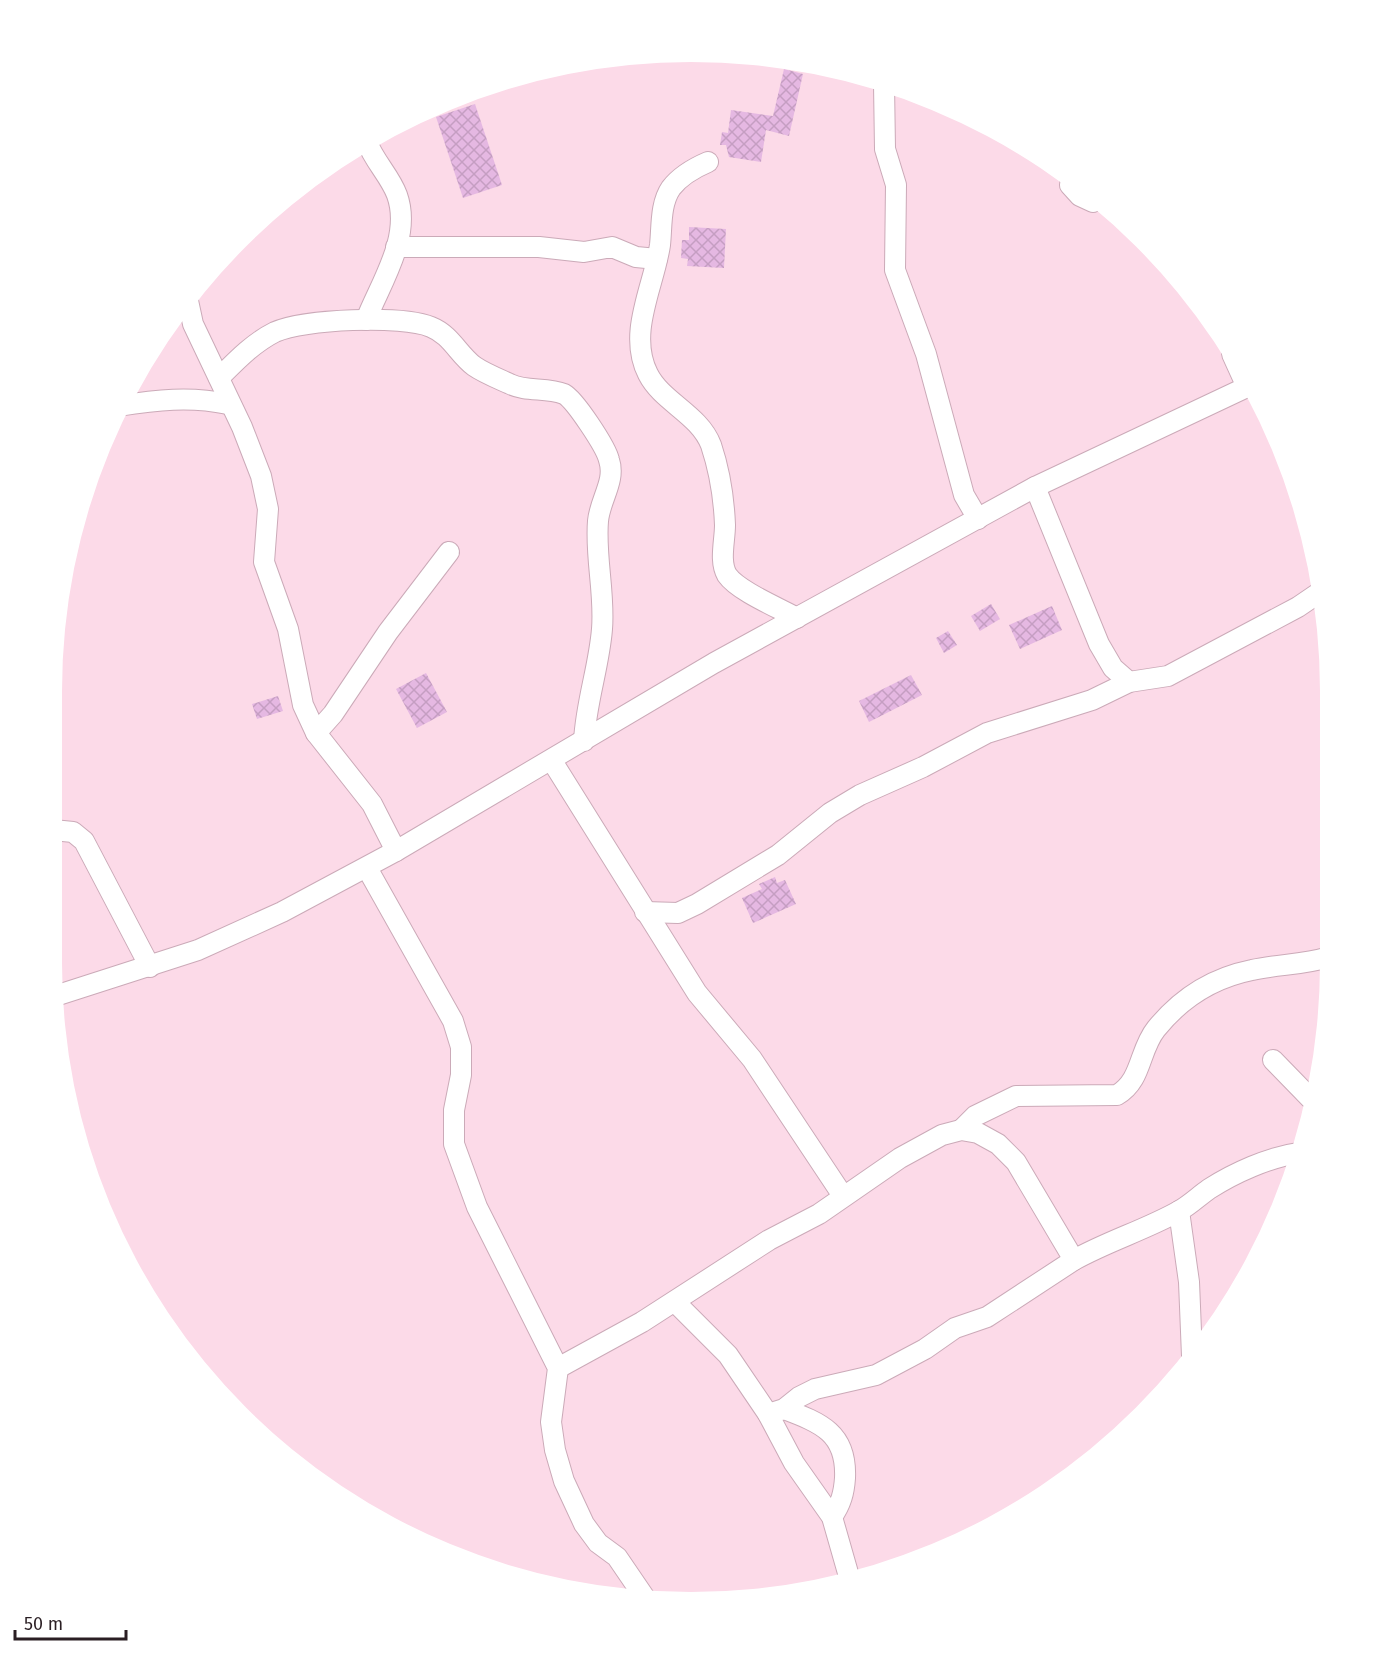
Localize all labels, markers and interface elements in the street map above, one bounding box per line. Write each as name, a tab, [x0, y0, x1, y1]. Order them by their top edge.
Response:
scale bar	[15, 1603, 126, 1641]
text: 50 m	[24, 1613, 63, 1635]

